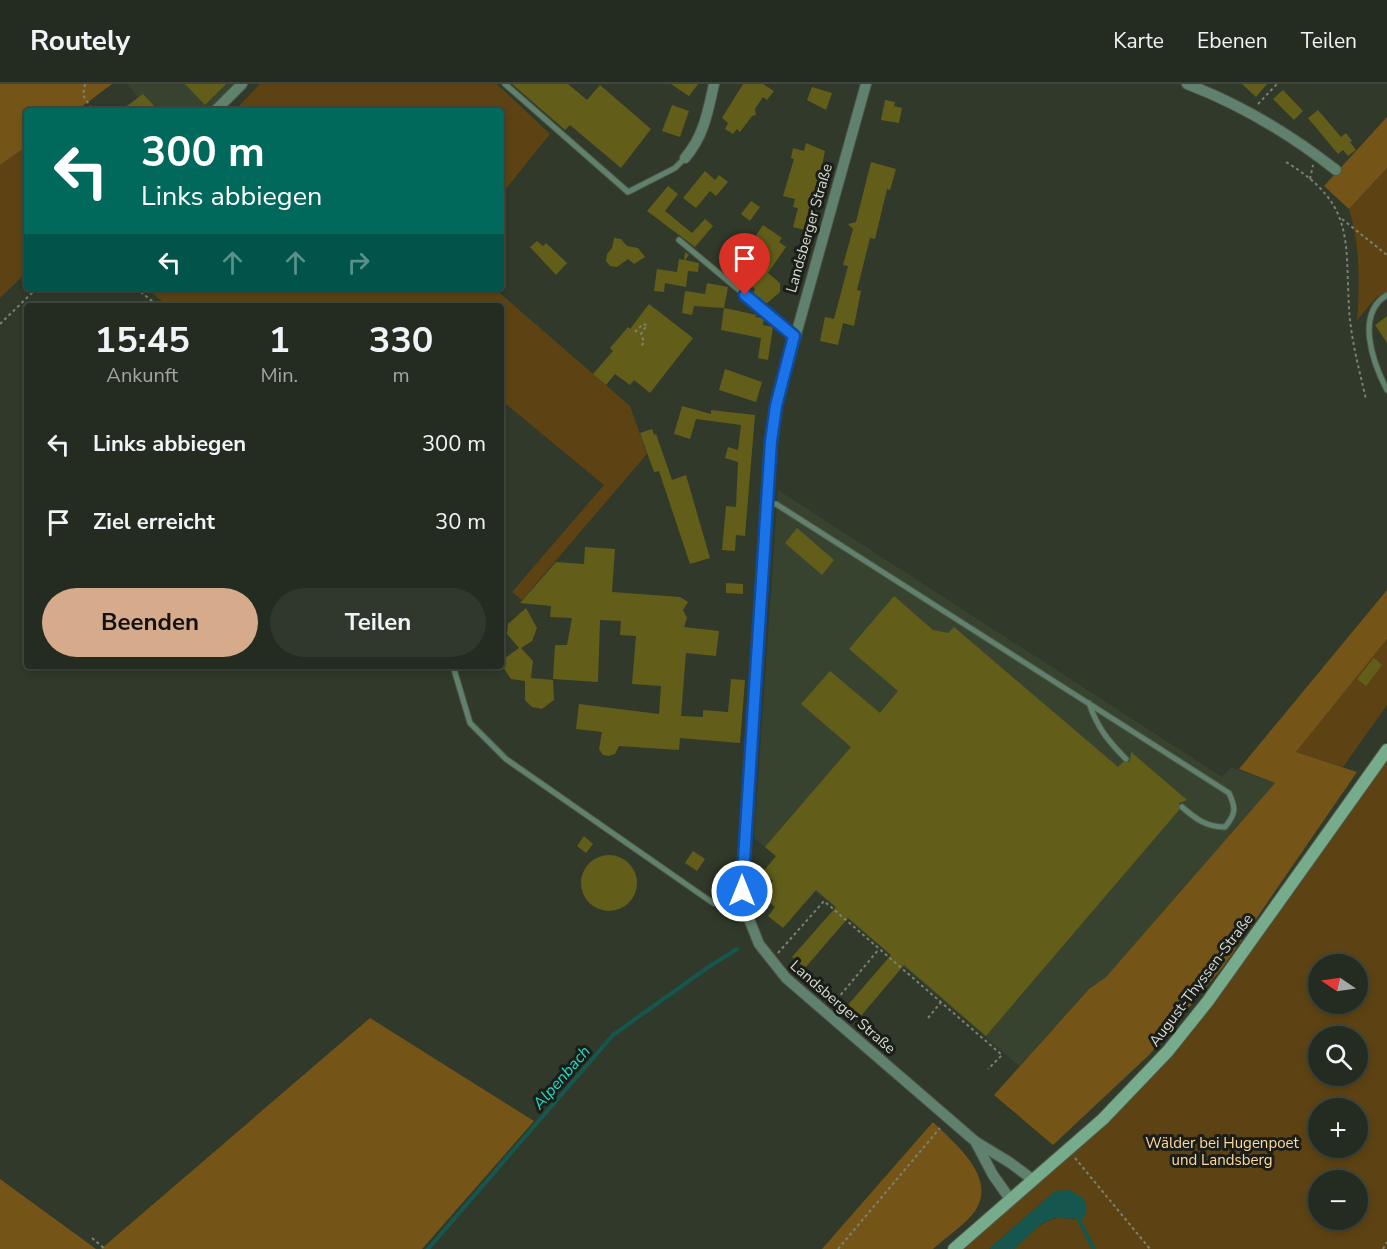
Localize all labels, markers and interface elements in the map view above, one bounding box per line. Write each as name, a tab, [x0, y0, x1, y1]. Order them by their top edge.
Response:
text: Routely	[30, 22, 130, 60]
text: Karte	[1113, 27, 1164, 55]
text: Ebenen	[1197, 27, 1268, 55]
text: Teilen	[1301, 27, 1357, 55]
text: 300 m	[141, 124, 265, 181]
icon: left	[42, 132, 120, 210]
street label: Landsberger Straße	[781, 161, 837, 295]
text: Links abbiegen	[141, 178, 322, 215]
pin	[719, 233, 770, 295]
icon: arrive	[728, 242, 761, 275]
icon: left	[153, 246, 186, 279]
icon: ahead	[216, 246, 249, 279]
icon: ahead	[279, 246, 312, 279]
icon: right	[342, 246, 375, 279]
text: 15:45	[95, 316, 190, 365]
text: 1	[268, 316, 290, 365]
text: 330	[369, 316, 433, 365]
text: Ankunft	[106, 362, 178, 389]
text: Min.	[260, 362, 298, 389]
text: m	[392, 362, 410, 389]
icon: left	[42, 428, 75, 461]
text: Links abbiegen	[93, 429, 246, 459]
text: 300 m	[422, 429, 486, 459]
icon: arrive	[42, 506, 75, 539]
text: Ziel erreicht	[93, 507, 215, 537]
text: 30 m	[435, 507, 486, 537]
button: Beenden	[42, 588, 258, 657]
button: Teilen	[270, 588, 486, 657]
position arrow	[710, 859, 774, 923]
street label: August-Thyssen-Straße	[1144, 910, 1258, 1050]
north arrow	[1308, 954, 1368, 1014]
map controls	[1308, 954, 1368, 1230]
street label: Landsberger Straße	[786, 956, 900, 1058]
button: search	[1308, 1026, 1368, 1086]
water label: Alpenbach	[527, 1041, 596, 1115]
button: +	[1308, 1098, 1368, 1158]
park label: Wälder bei Hugenpoet und Landsberg	[1145, 1133, 1299, 1170]
button: −	[1308, 1170, 1368, 1230]

